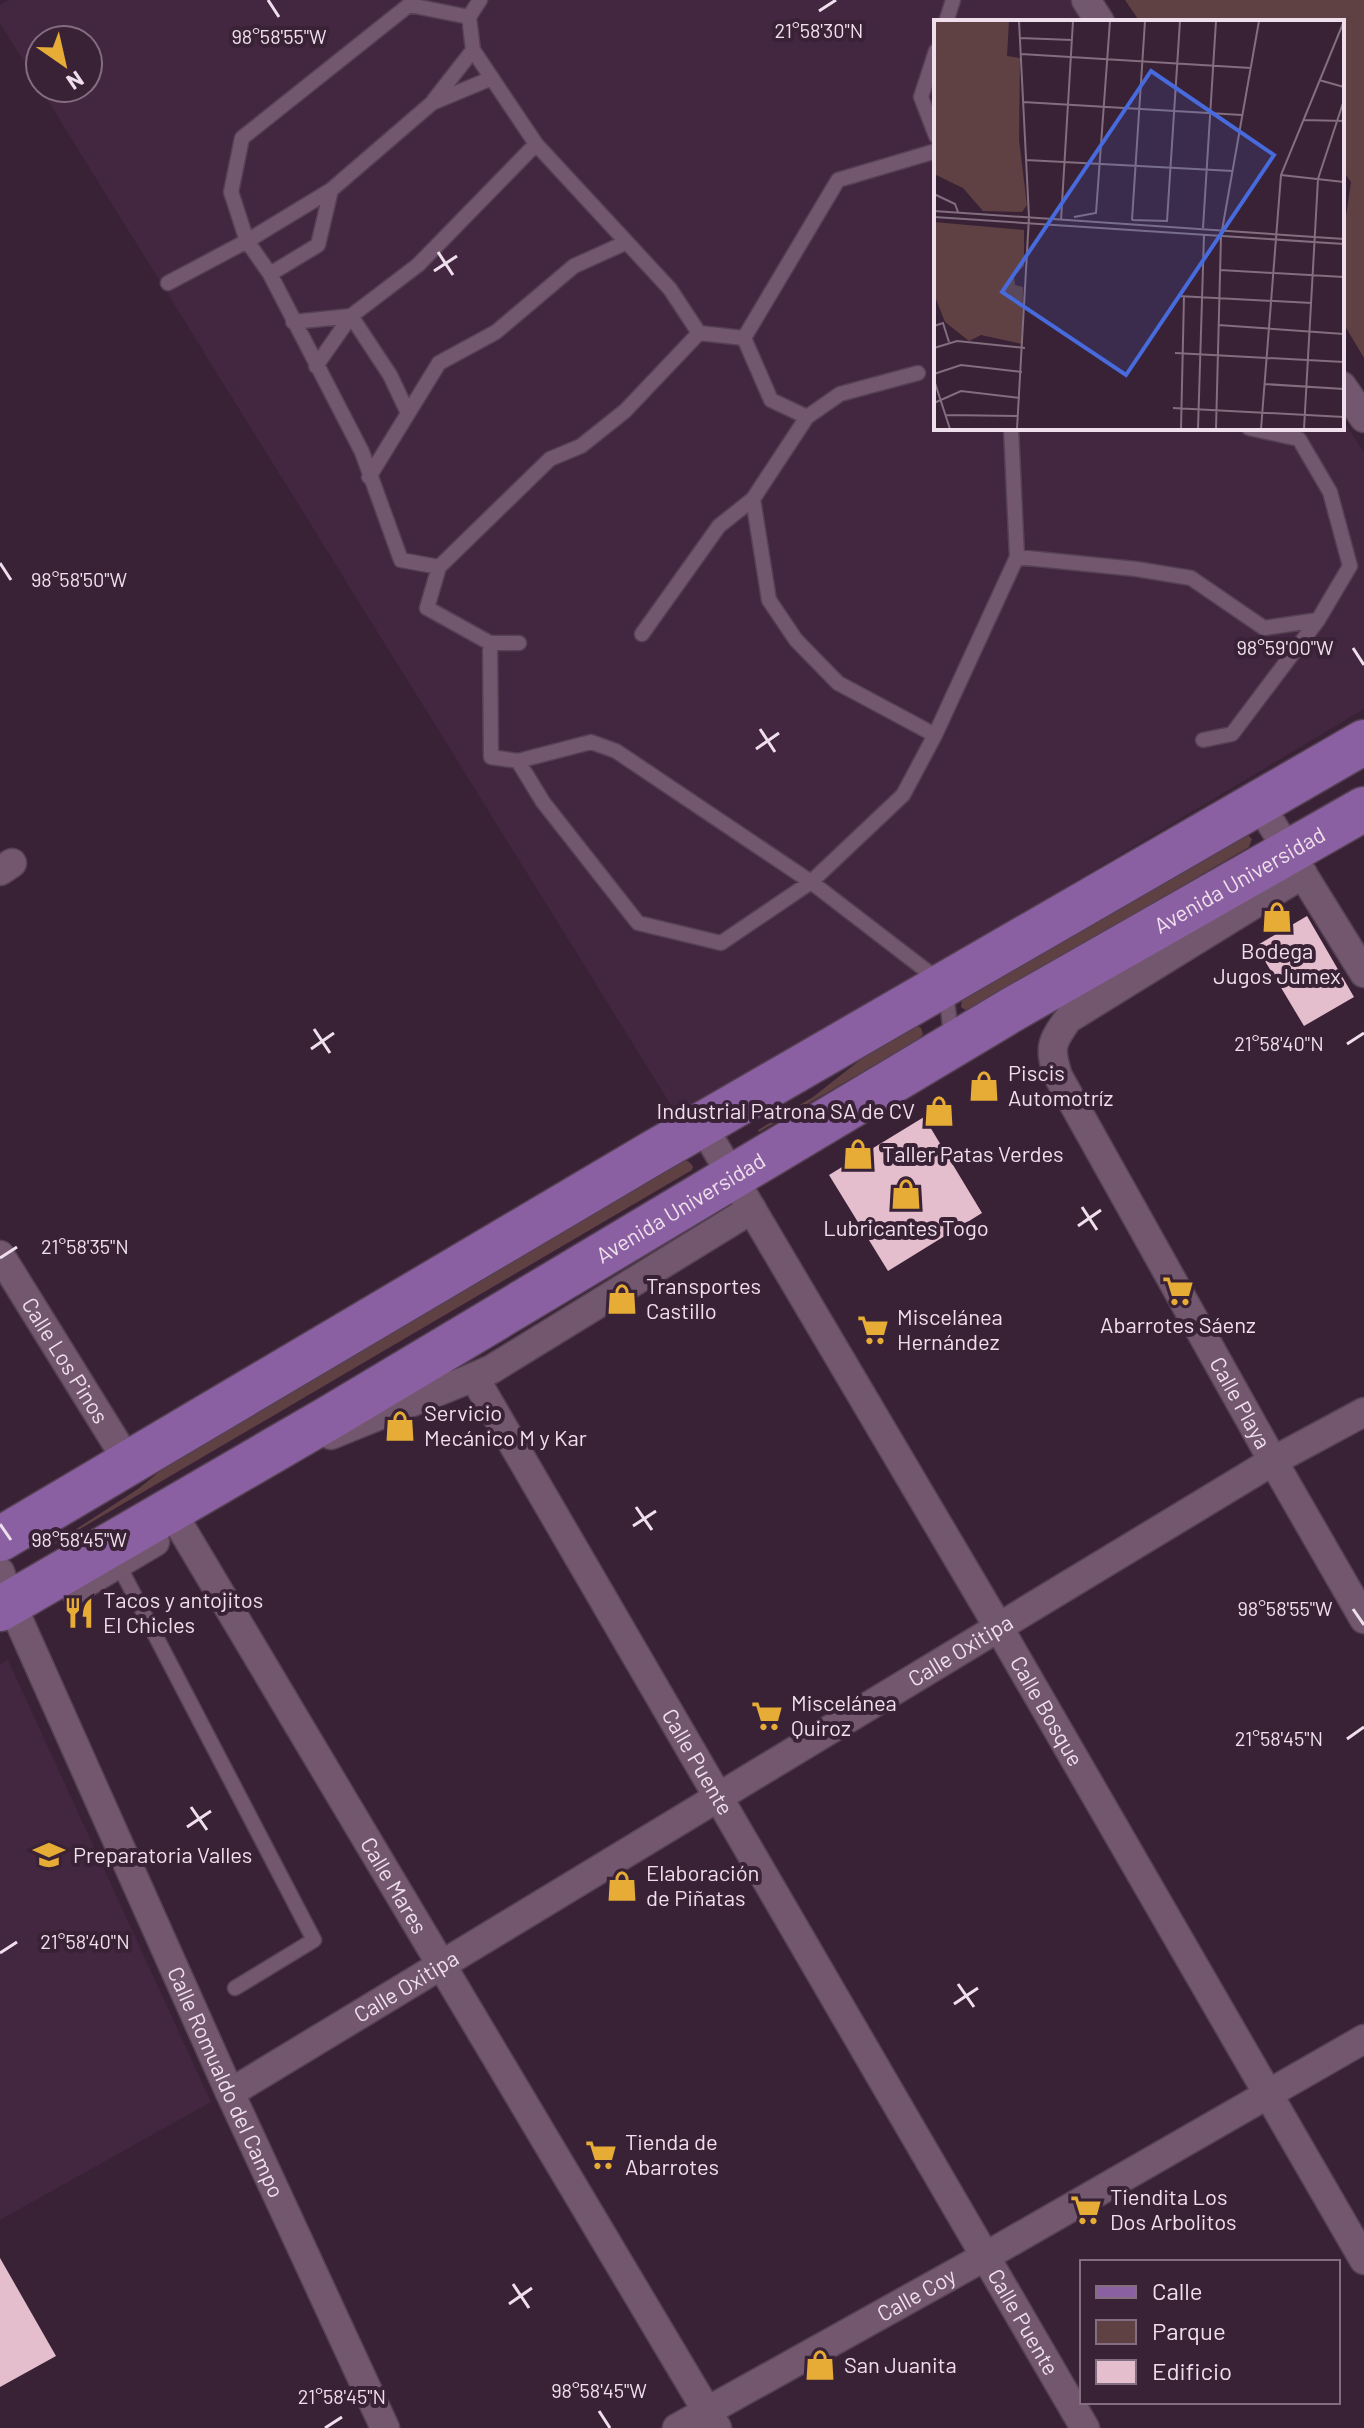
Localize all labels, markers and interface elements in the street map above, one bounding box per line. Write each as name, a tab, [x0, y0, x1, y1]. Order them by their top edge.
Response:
text: 21°58'30"N	[775, 18, 863, 42]
inset map	[934, 20, 1344, 430]
north arrow	[24, 24, 104, 104]
text: 98°58'55"W	[231, 24, 327, 48]
text: N	[62, 67, 89, 96]
text: 98°58'50"W	[31, 567, 128, 591]
text: 98°59'00"W	[1236, 635, 1334, 659]
street label: Avenida Universidad	[1149, 820, 1329, 938]
shop icon: Bodega Jugos Jumex	[1260, 900, 1294, 934]
place label: Bodega Jugos Jumex	[1213, 937, 1341, 988]
text: 21°58'40"N	[1234, 1031, 1324, 1055]
place label: Piscis Automotríz	[1008, 1059, 1113, 1110]
shop icon: Piscis Automotríz	[967, 1069, 1001, 1103]
shop icon: Industrial Patrona SA de CV	[922, 1094, 956, 1128]
place label: Industrial Patrona SA de CV	[656, 1097, 915, 1123]
shop icon: Taller Patas Verdes	[841, 1137, 875, 1171]
place label: Taller Patas Verdes	[882, 1140, 1064, 1166]
street label: Avenida Universidad	[591, 1146, 769, 1268]
shop icon: Lubricantes Togo	[889, 1177, 923, 1211]
place label: Lubricantes Togo	[823, 1214, 989, 1240]
text: 21°58'35"N	[41, 1234, 129, 1258]
place label: Transportes Castillo	[646, 1272, 761, 1323]
supermarket icon: Abarrotes Sáenz	[1161, 1274, 1195, 1308]
shop icon: Transportes Castillo	[605, 1282, 639, 1316]
street label: Calle Los Pinos	[17, 1292, 115, 1428]
place label: Miscelánea Hernández	[897, 1303, 1003, 1354]
place label: Abarrotes Sáenz	[1100, 1311, 1256, 1337]
supermarket icon: Miscelánea Hernández	[856, 1313, 890, 1347]
street label: Calle Playa	[1205, 1352, 1277, 1453]
place label: Servicio Mecánico M y Kar	[424, 1399, 587, 1450]
shop icon: Servicio Mecánico M y Kar	[383, 1409, 417, 1443]
text: 98°58'45"W	[31, 1527, 127, 1551]
place label: Tacos y antojitos El Chicles	[103, 1586, 263, 1637]
restaurant icon: Tacos y antojitos El Chicles	[62, 1596, 96, 1630]
text: 98°58'55"W	[1237, 1596, 1333, 1620]
street label: Calle Oxitipa	[903, 1608, 1017, 1691]
street label: Calle Bosque	[1006, 1651, 1090, 1770]
place label: Miscelánea Quiroz	[791, 1689, 897, 1740]
supermarket icon: Miscelánea Quiroz	[750, 1699, 784, 1733]
street label: Calle Puente	[657, 1703, 740, 1819]
text: 21°58'45"N	[1235, 1726, 1323, 1750]
street label: Calle Mares	[356, 1832, 434, 1938]
school or university icon: Preparatoria Valles	[32, 1838, 66, 1872]
place label: Preparatoria Valles	[73, 1841, 252, 1867]
place label: Elaboración de Piñatas	[646, 1859, 759, 1910]
shop icon: Elaboración de Piñatas	[605, 1869, 639, 1903]
text: 21°58'40"N	[40, 1929, 130, 1953]
street label: Calle Oxitipa	[349, 1944, 463, 2027]
street label: Calle Romualdo del Campo	[163, 1962, 290, 2201]
place label: Tienda de Abarrotes	[625, 2128, 719, 2179]
supermarket icon: Tienda de Abarrotes	[584, 2138, 618, 2172]
place label: Tiendita Los Dos Arbolitos	[1110, 2183, 1237, 2234]
supermarket icon: Tiendita Los Dos Arbolitos	[1069, 2193, 1103, 2227]
legend	[1080, 2260, 1340, 2404]
street label: Calle Coy	[872, 2262, 960, 2326]
street label: Calle Puente	[983, 2264, 1065, 2379]
text: Calle	[1152, 2276, 1203, 2305]
text: Parque	[1152, 2316, 1226, 2345]
shop icon: San Juanita	[803, 2348, 837, 2382]
place label: San Juanita	[844, 2351, 957, 2377]
text: Edificio	[1152, 2356, 1232, 2385]
text: 98°58'45"W	[551, 2378, 647, 2402]
text: 21°58'45"N	[298, 2384, 386, 2408]

